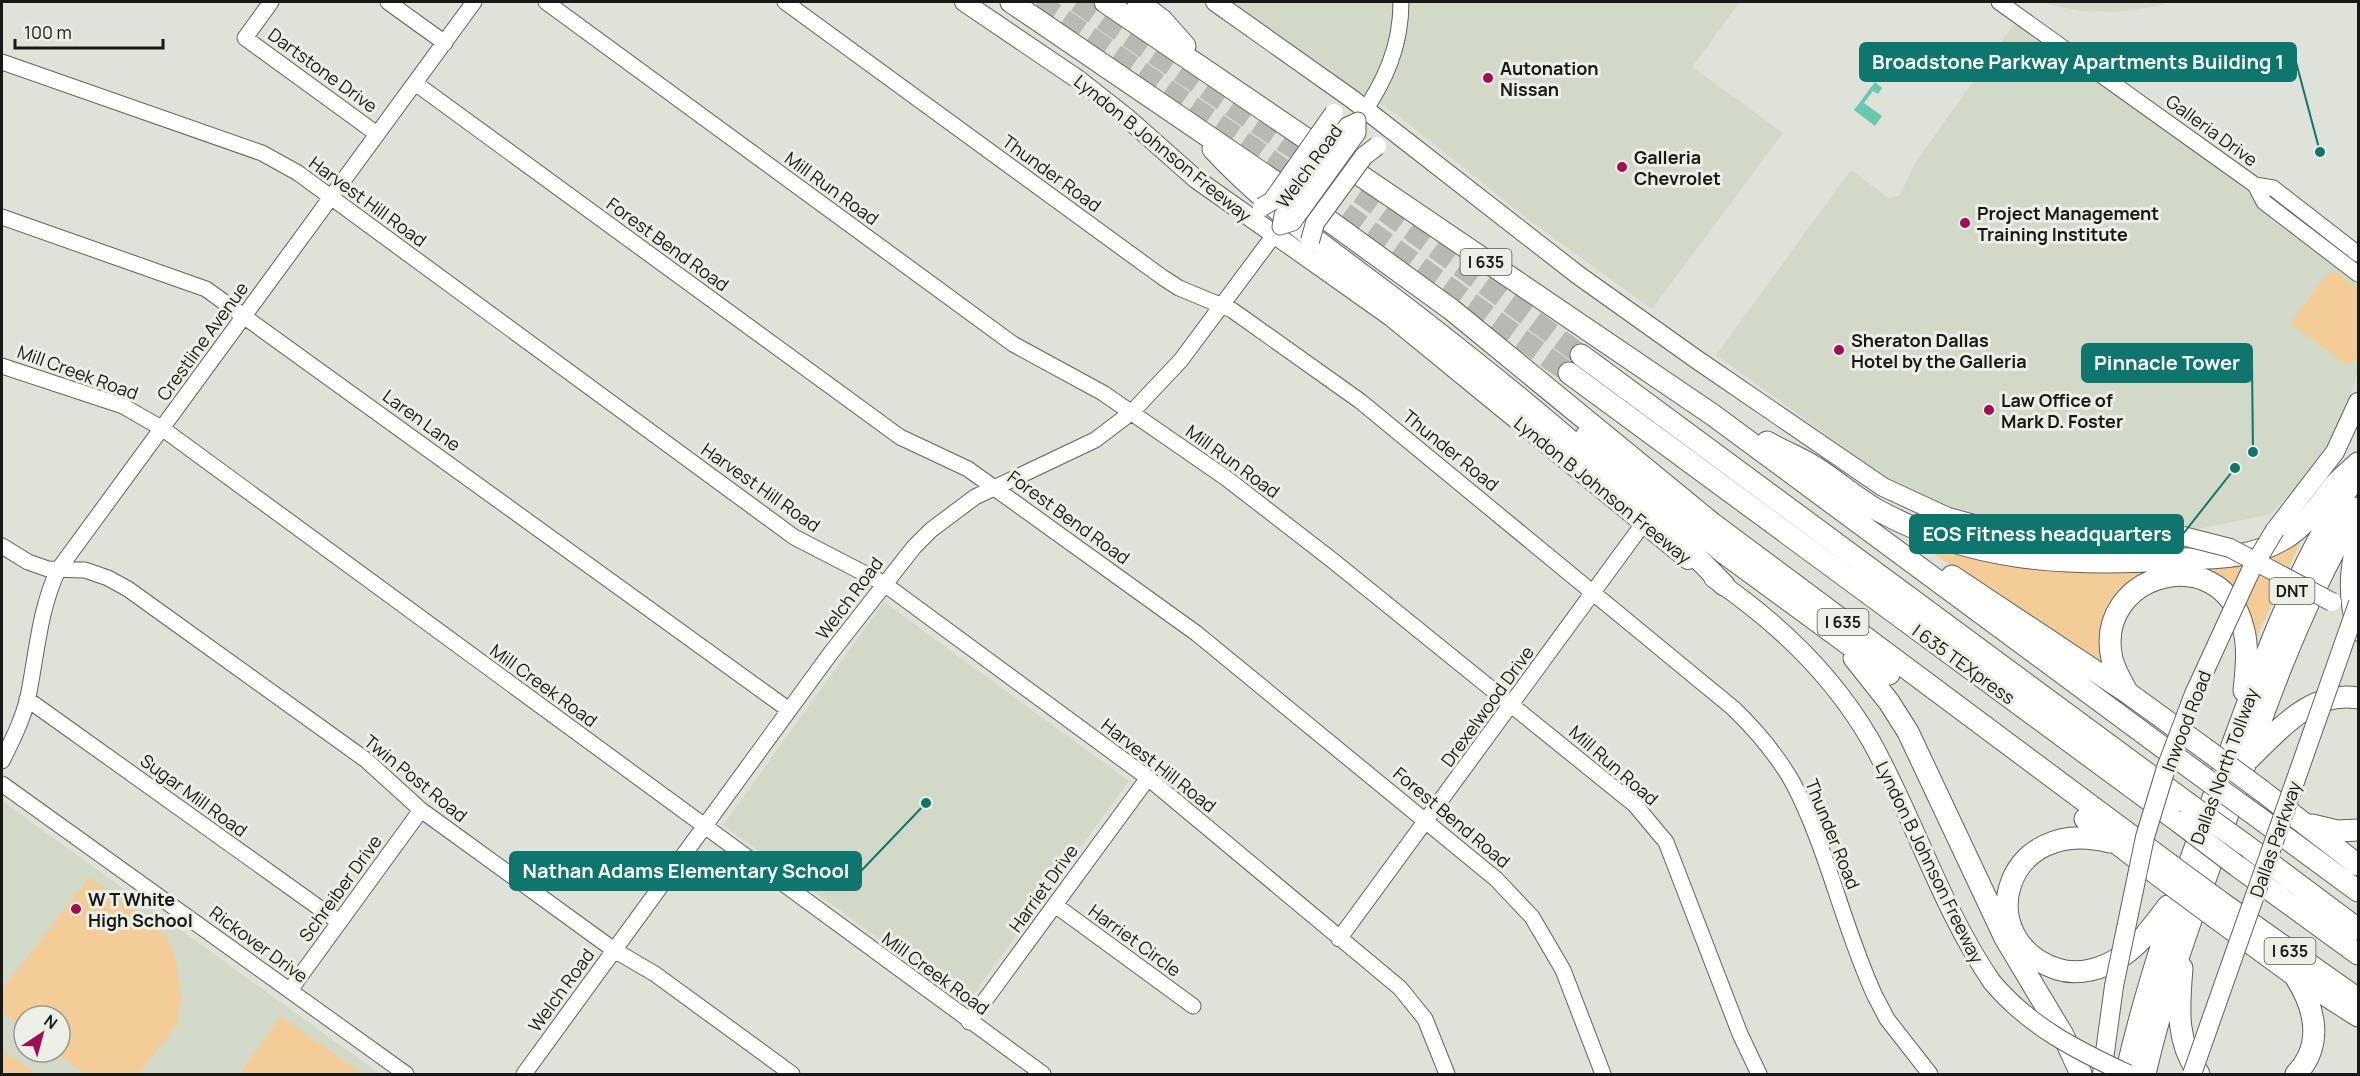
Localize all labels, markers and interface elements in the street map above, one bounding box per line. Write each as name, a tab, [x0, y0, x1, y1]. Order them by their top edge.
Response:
scale bar	[15, 12, 164, 50]
text: 100 m	[24, 20, 72, 44]
street label: Dartstone Drive	[264, 22, 382, 118]
callout: Broadstone Parkway Apartments Building 1	[1860, 43, 2296, 81]
text: Broadstone Parkway Apartments Building 1	[1872, 48, 2284, 75]
place label: Autonation Nissan	[1500, 56, 1599, 101]
street label: Lyndon B Johnson Freeway	[1069, 69, 1257, 227]
marker: Autonation Nissan	[1481, 71, 1495, 85]
street label: Galleria Drive	[2161, 89, 2263, 171]
street label: Welch Road	[1271, 120, 1347, 212]
street label: Thunder Road	[998, 129, 1106, 217]
place label: Galleria Chevrolet	[1634, 145, 1721, 190]
street label: Mill Run Road	[780, 146, 884, 230]
street label: Harvest Hill Road	[304, 150, 432, 252]
marker: Galleria Chevrolet	[1615, 160, 1629, 174]
street label: Forest Bend Road	[602, 192, 734, 296]
place label: Project Management Training Institute	[1977, 201, 2159, 246]
marker: Project Management Training Institute	[1958, 216, 1972, 230]
road number: I 635	[1460, 249, 1512, 275]
street label: Crestline Avenue	[151, 277, 253, 405]
place label: Sheraton Dallas Hotel by the Galleria	[1851, 328, 2027, 373]
street label: Mill Creek Road	[14, 339, 142, 405]
marker: Sheraton Dallas Hotel by the Galleria	[1832, 343, 1846, 357]
callout: Pinnacle Tower	[2082, 344, 2252, 382]
text: Pinnacle Tower	[2094, 349, 2240, 376]
street label: Laren Lane	[378, 384, 466, 456]
place label: Law Office of Mark D. Foster	[2001, 388, 2123, 433]
marker: Law Office of Mark D. Foster	[1982, 403, 1996, 417]
street label: Thunder Road	[1398, 404, 1504, 496]
street label: Lyndon B Johnson Freeway	[1509, 411, 1697, 569]
street label: Mill Run Road	[1181, 419, 1285, 503]
street label: Harvest Hill Road	[697, 437, 825, 537]
street label: Forest Bend Road	[1003, 465, 1135, 569]
callout: EOS Fitness headquarters	[1910, 515, 2183, 553]
text: EOS Fitness headquarters	[1922, 520, 2172, 547]
street label: Welch Road	[810, 552, 888, 644]
road number: DNT	[2270, 578, 2314, 604]
road number: I 635	[1818, 609, 1868, 635]
street label: I 635 TEXpress	[1908, 619, 2020, 709]
street label: Mill Creek Road	[486, 638, 602, 732]
street label: Drexelwood Drive	[1435, 641, 1539, 771]
street label: Inwood Road	[2156, 667, 2216, 775]
street label: Dallas North Tollway	[2184, 684, 2264, 848]
street label: Harvest Hill Road	[1097, 713, 1221, 817]
street label: Mill Run Road	[1564, 720, 1664, 810]
street label: Twin Post Road	[359, 729, 473, 827]
street label: Sugar Mill Road	[136, 748, 252, 842]
street label: Lyndon B Johnson Freeway	[1871, 757, 1990, 967]
street label: Forest Bend Road	[1389, 761, 1515, 873]
street label: Thunder Road	[1800, 775, 1866, 893]
street label: Dallas Parkway	[2244, 777, 2306, 900]
street label: Schreiber Drive	[293, 830, 387, 946]
street label: Harriet Drive	[1003, 839, 1083, 937]
callout: Nathan Adams Elementary School	[510, 852, 861, 890]
text: Nathan Adams Elementary School	[523, 857, 849, 884]
place label: W T White High School	[88, 887, 193, 932]
street label: Harriet Circle	[1084, 898, 1186, 982]
street label: Rickover Drive	[205, 900, 313, 988]
marker: W T White High School	[69, 902, 83, 916]
street label: Mill Creek Road	[878, 926, 994, 1020]
road number: I 635	[2264, 938, 2316, 964]
street label: Welch Road	[523, 944, 599, 1036]
north arrow	[12, 1004, 72, 1064]
text: N	[40, 1010, 62, 1034]

